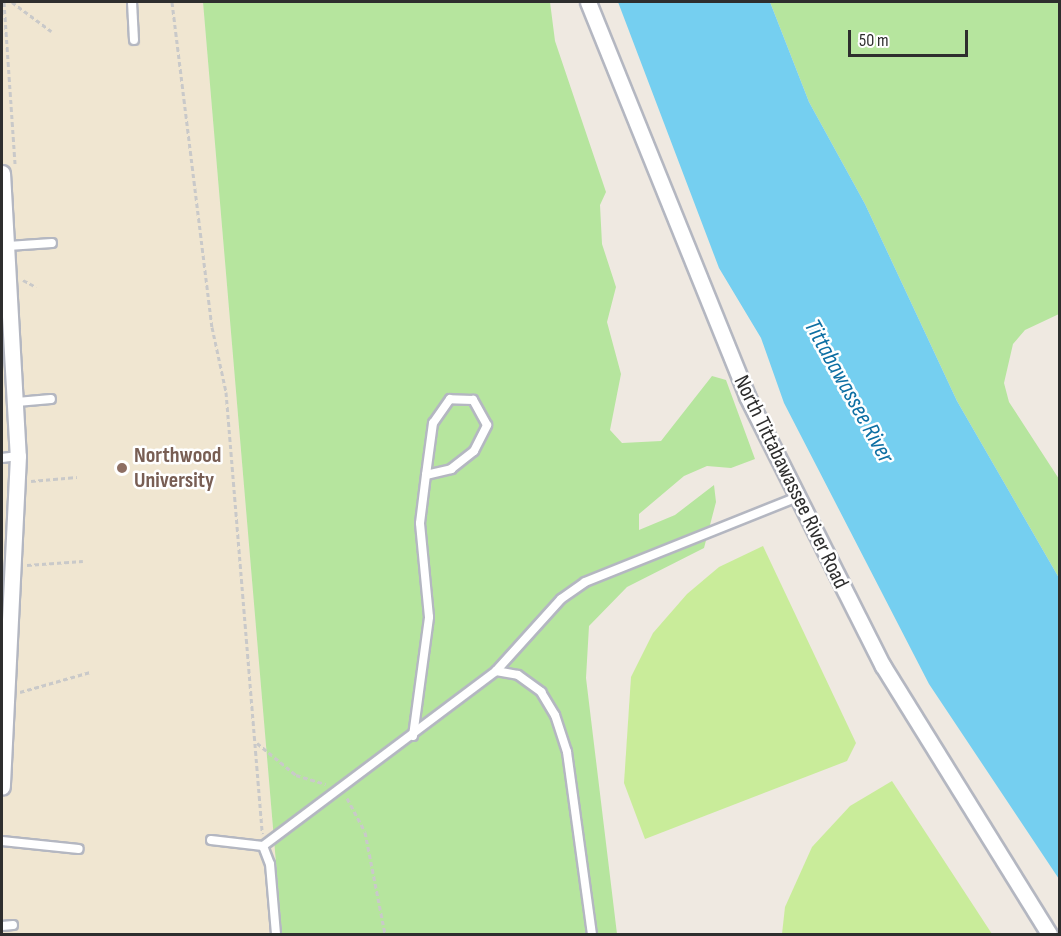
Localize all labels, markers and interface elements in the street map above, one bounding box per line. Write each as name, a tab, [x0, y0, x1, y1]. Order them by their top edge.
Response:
scale bar	[851, 18, 971, 56]
text: 50 m	[859, 30, 889, 51]
water label: Tittabawassee River	[798, 314, 900, 468]
street label: North Tittabawassee River Road	[728, 371, 854, 593]
place label: Northwood University	[134, 442, 221, 494]
marker: Northwood University	[115, 461, 129, 475]

